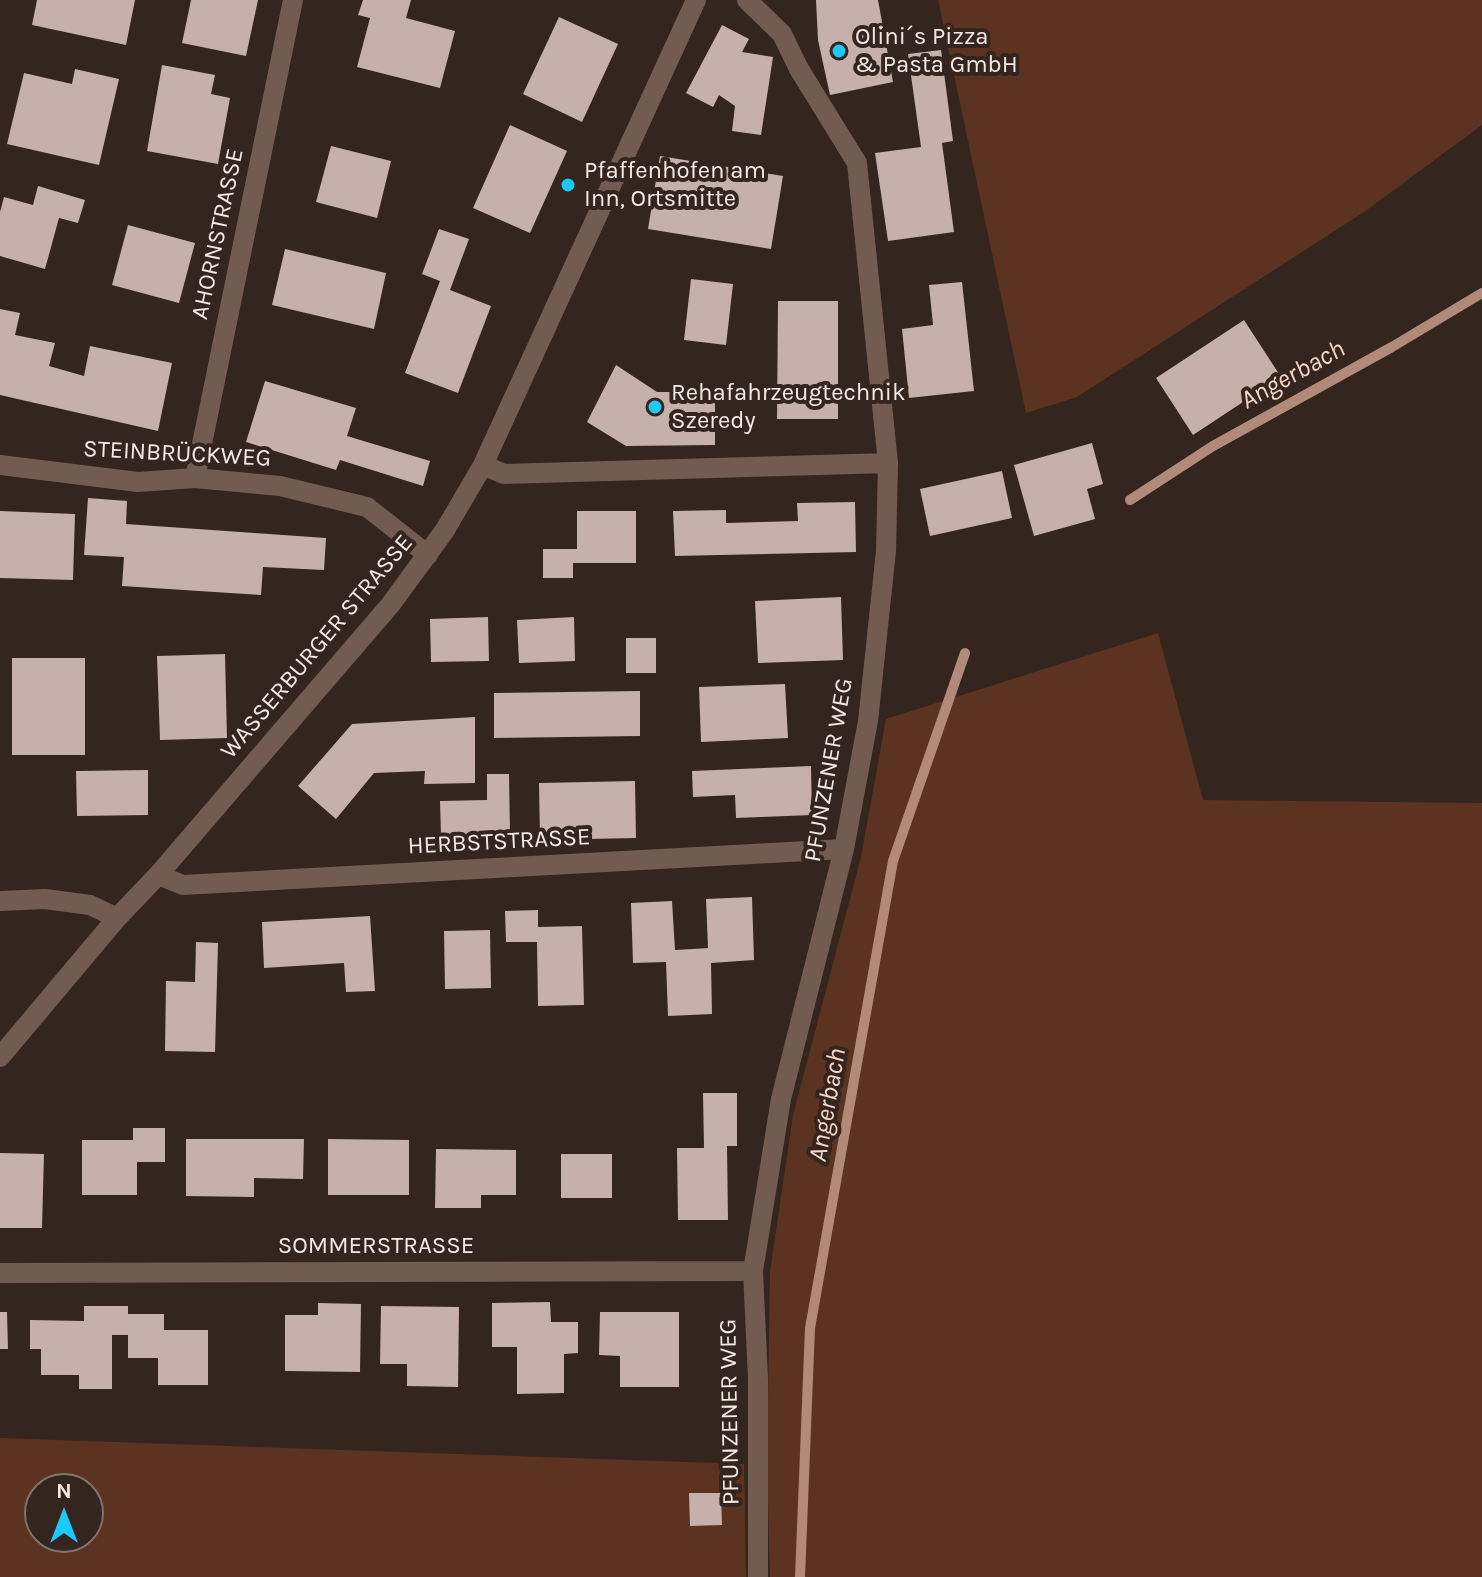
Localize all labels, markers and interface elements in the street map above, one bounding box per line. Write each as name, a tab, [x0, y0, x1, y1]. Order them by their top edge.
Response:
place label: Olini´s Pizza & Pasta GmbH	[855, 23, 1018, 79]
marker: Olini´s Pizza & Pasta GmbH	[830, 42, 848, 60]
street label: AHORNSTRASSE	[186, 146, 250, 322]
place label: Pfaffenhofen am Inn, Ortsmitte	[584, 157, 766, 213]
marker: Pfaffenhofen am Inn, Ortsmitte	[559, 176, 577, 194]
water label: Angerbach	[1235, 334, 1351, 416]
place label: Rehafahrzeugtechnik Szeredy	[671, 379, 905, 435]
marker: Rehafahrzeugtechnik Szeredy	[646, 398, 664, 416]
street label: STEINBRÜCKWEG	[82, 435, 272, 473]
street label: WASSERBURGER STRASSE	[215, 529, 419, 765]
street label: PFUNZENER WEG	[799, 676, 859, 864]
street label: HERBSTSTRASSE	[407, 823, 591, 861]
water label: Angerbach	[803, 1046, 853, 1164]
street label: SOMMERSTRASSE	[278, 1232, 474, 1260]
street label: PFUNZENER WEG	[714, 1319, 746, 1505]
north arrow	[24, 1473, 104, 1553]
text: N	[56, 1478, 72, 1504]

